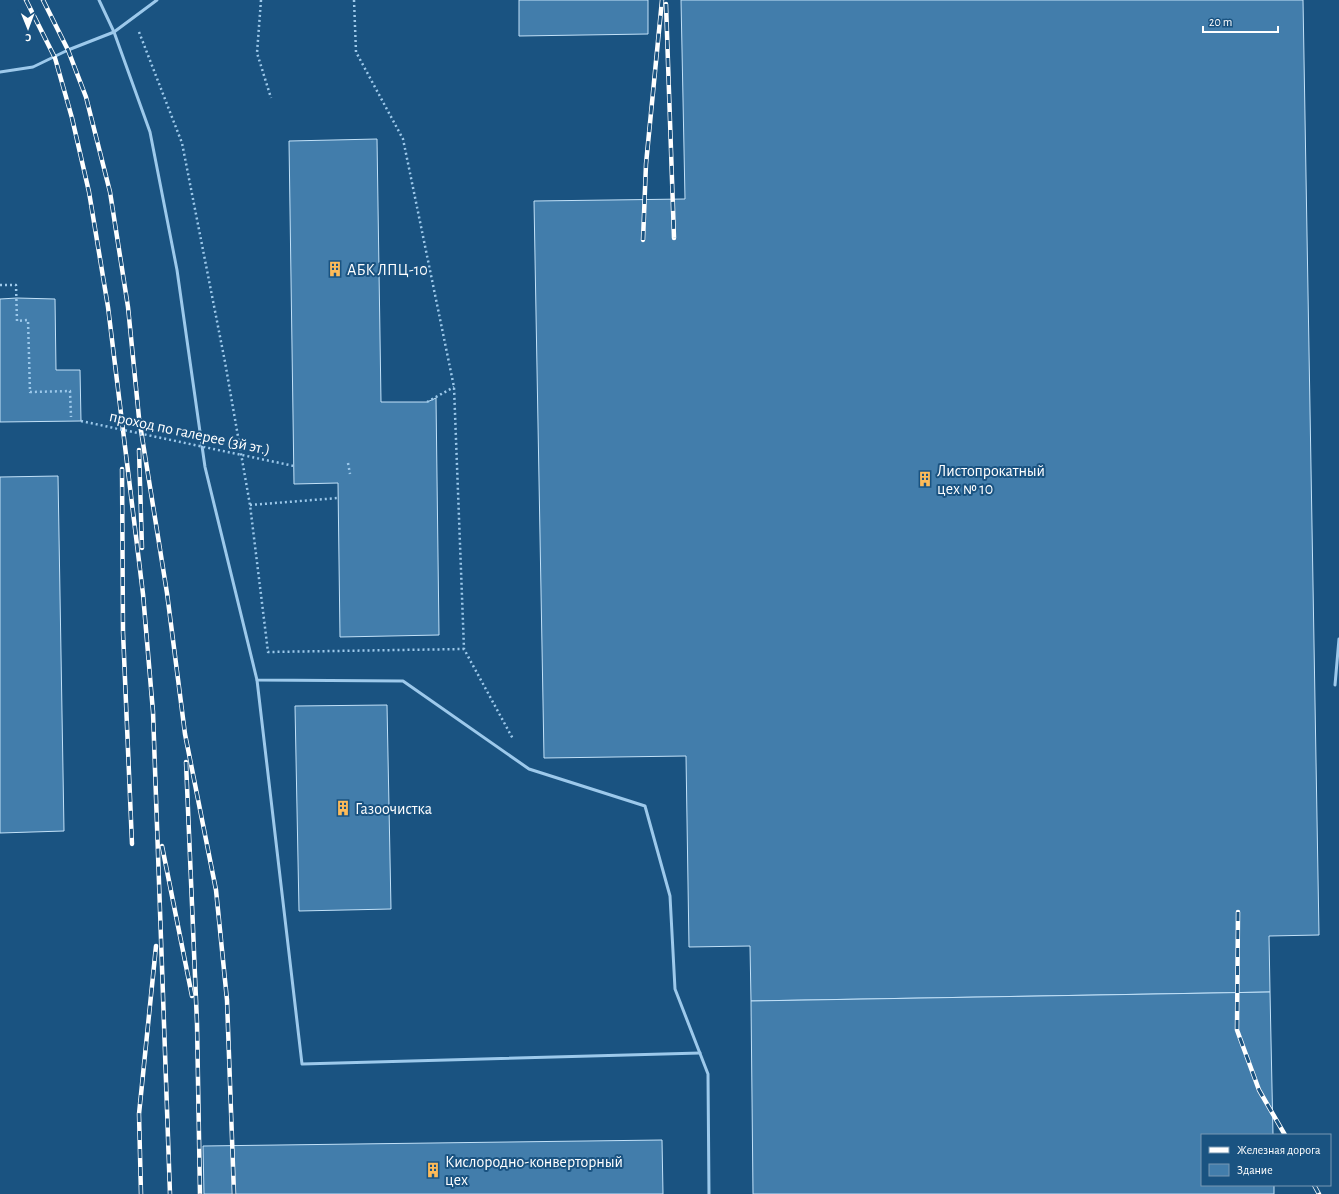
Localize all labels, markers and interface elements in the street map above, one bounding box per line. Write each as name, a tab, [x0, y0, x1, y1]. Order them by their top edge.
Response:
north arrow	[8, 8, 48, 48]
scale bar	[1203, 8, 1278, 34]
text: 20 m	[1209, 16, 1232, 28]
text: С	[25, 32, 31, 43]
building icon: АБК ЛПЦ-10	[326, 260, 344, 278]
place label: АБК ЛПЦ-10	[347, 262, 428, 278]
street label: проход по галерее (3й эт.)	[108, 408, 272, 458]
place label: Листопрокатный цех № 10	[937, 463, 1045, 497]
building icon: Листопрокатный цех № 10	[916, 470, 934, 488]
building icon: Газоочистка	[334, 799, 352, 817]
place label: Газоочистка	[355, 801, 432, 817]
legend	[1201, 1134, 1331, 1186]
text: Железная дорога	[1237, 1144, 1321, 1156]
place label: Кислородно-конверторный цех	[445, 1154, 623, 1188]
building icon: Кислородно-конверторный цех	[424, 1161, 442, 1179]
text: Здание	[1237, 1164, 1273, 1176]

